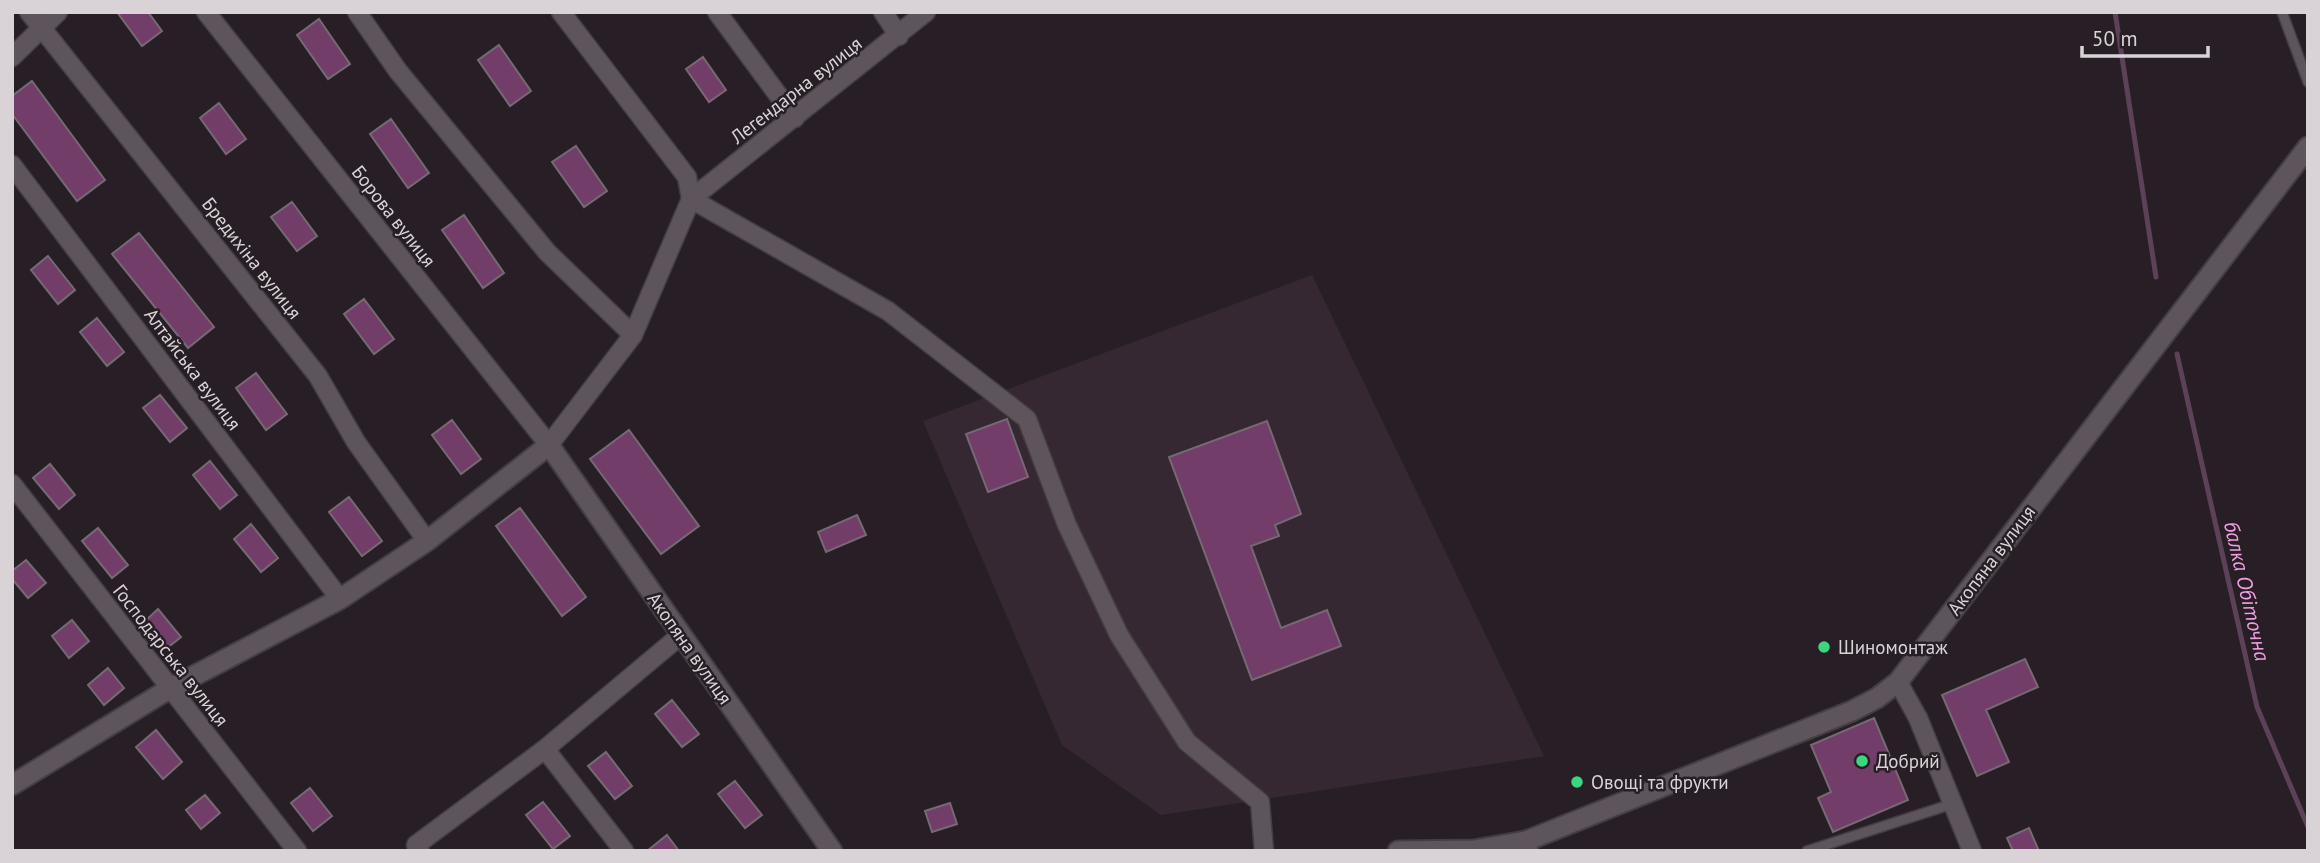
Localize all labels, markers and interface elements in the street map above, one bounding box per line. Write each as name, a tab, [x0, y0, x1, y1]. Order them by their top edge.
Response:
scale bar	[2082, 14, 2208, 58]
text: 50 m	[2092, 25, 2138, 52]
street label: Легендарна вулиця	[725, 31, 867, 149]
street label: Борова вулиця	[347, 160, 441, 272]
street label: Бредихіна вулиця	[197, 192, 307, 324]
street label: Алтайська вулиця	[139, 303, 247, 435]
street label: Акопяна вулиця	[1942, 500, 2040, 620]
water label: балка Обіточна	[2218, 518, 2276, 664]
street label: Господарська вулиця	[108, 579, 234, 731]
street label: Акопяна вулиця	[642, 587, 738, 709]
place label: Шиномонтаж	[1838, 635, 1948, 659]
marker: Шиномонтаж	[1816, 639, 1832, 655]
place label: Добрий	[1876, 749, 1940, 773]
marker: Добрий	[1854, 753, 1870, 769]
place label: Овощі та фрукти	[1591, 770, 1729, 794]
marker: Овощі та фрукти	[1569, 774, 1585, 790]

